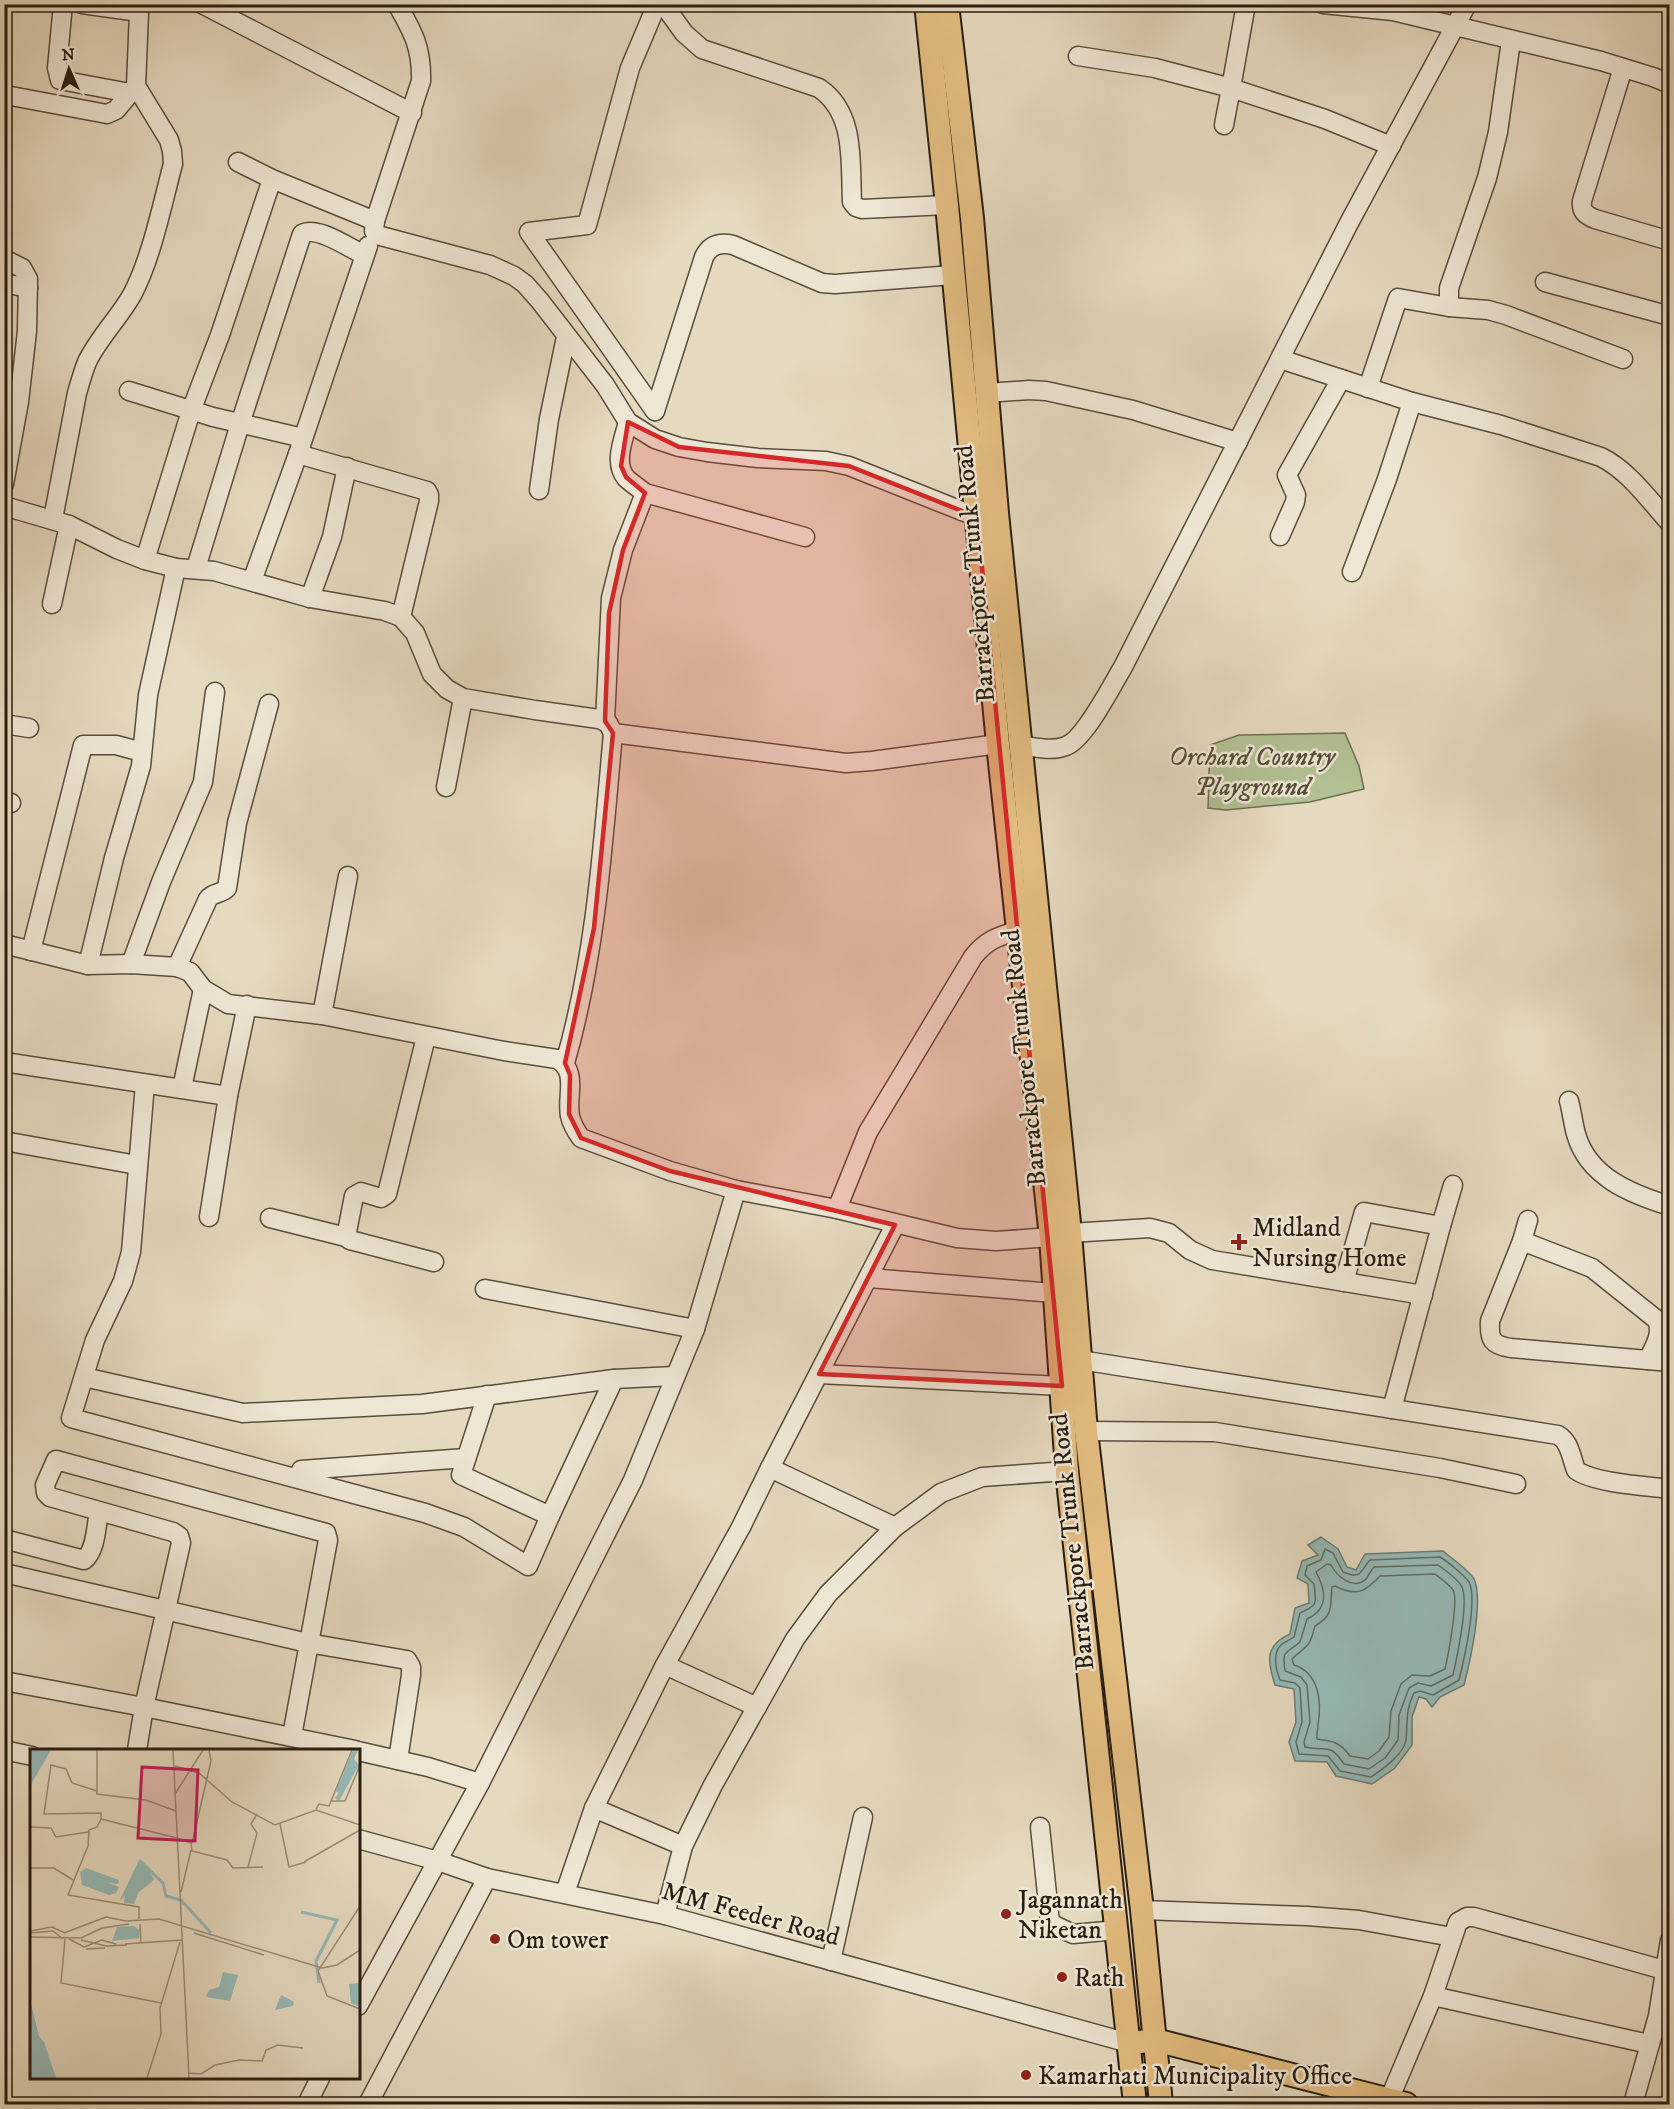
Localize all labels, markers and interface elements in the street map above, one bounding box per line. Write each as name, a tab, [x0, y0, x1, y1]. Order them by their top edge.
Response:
north arrow	[39, 39, 99, 99]
text: N	[61, 45, 75, 65]
street label: Barrackpore Trunk Road	[948, 444, 1003, 704]
park label: Orchard Country Playground	[1169, 741, 1337, 804]
street label: Barrackpore Trunk Road	[995, 927, 1054, 1188]
place label: Midland Nursing Home	[1252, 1212, 1407, 1275]
marker: Midland Nursing Home	[1230, 1233, 1248, 1251]
street label: Barrackpore Trunk Road	[1043, 1411, 1102, 1672]
inset map	[30, 1749, 360, 2079]
street label: MM Feeder Road	[658, 1875, 843, 1954]
place label: Jagannath Niketan	[1016, 1884, 1123, 1947]
marker: Jagannath Niketan	[999, 1907, 1013, 1921]
place label: Om tower	[507, 1924, 609, 1957]
marker: Om tower	[488, 1932, 502, 1946]
place label: Rath	[1074, 1962, 1125, 1995]
marker: Rath	[1055, 1970, 1069, 1984]
place label: Kamarhati Municipality Office	[1038, 2060, 1352, 2093]
marker: Kamarhati Municipality Office	[1019, 2068, 1033, 2082]

